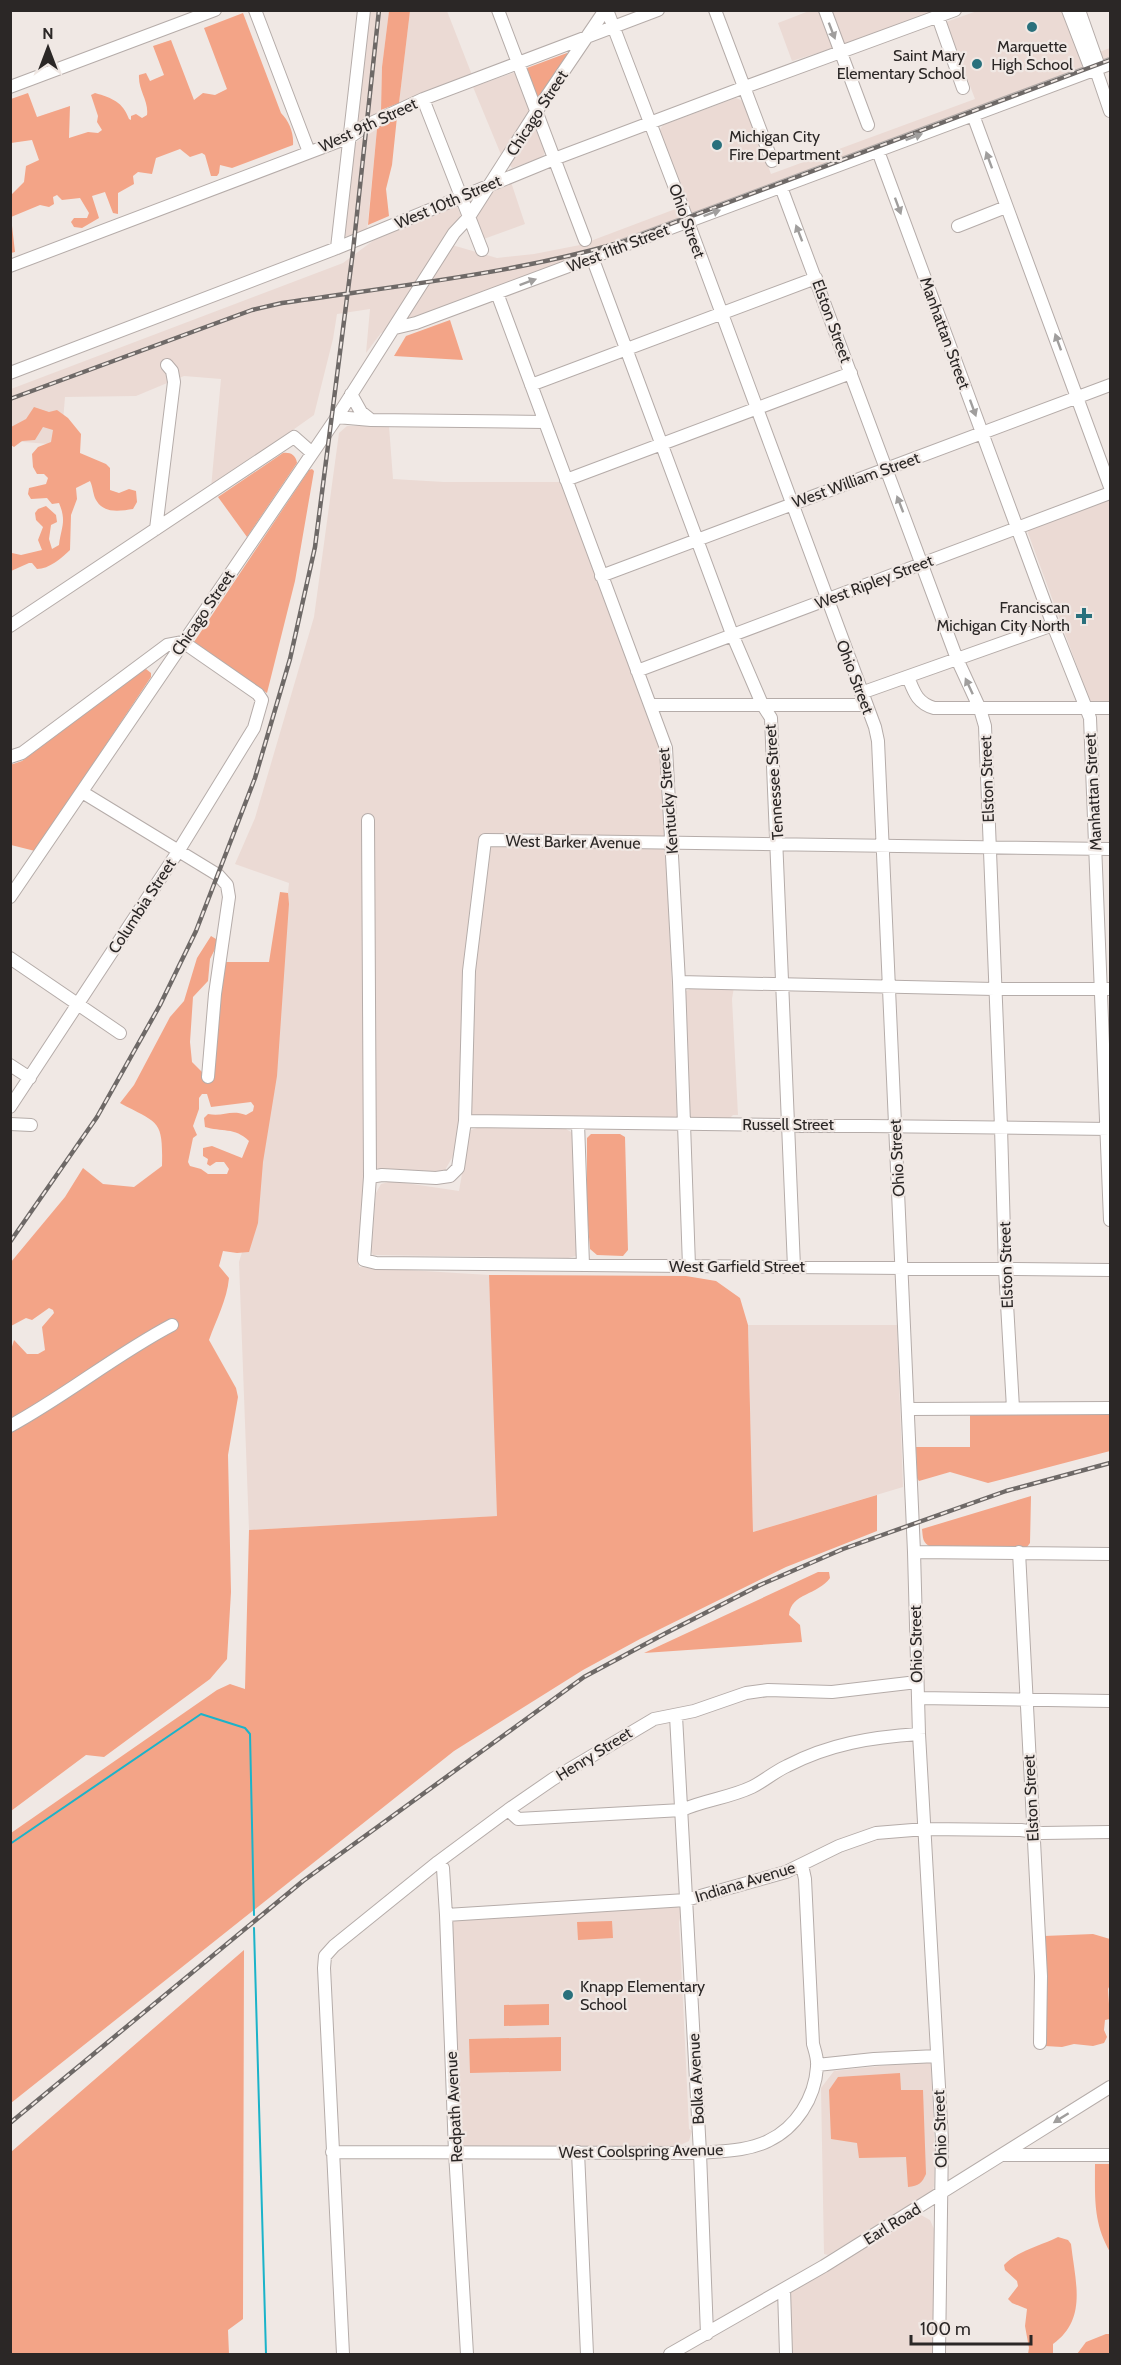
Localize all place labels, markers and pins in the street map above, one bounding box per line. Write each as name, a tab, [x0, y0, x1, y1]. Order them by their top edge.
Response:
marker: Marquette High School	[1025, 20, 1039, 34]
place label: Marquette High School	[991, 37, 1073, 74]
place label: Saint Mary Elementary School	[837, 46, 965, 83]
marker: Saint Mary Elementary School	[970, 57, 984, 71]
place label: Michigan City Fire Department	[729, 127, 841, 164]
marker: Michigan City Fire Department	[710, 138, 724, 152]
place label: Franciscan Michigan City North	[936, 598, 1070, 635]
marker: Franciscan Michigan City North	[1075, 607, 1093, 625]
place label: Knapp Elementary School	[580, 1977, 705, 2014]
marker: Knapp Elementary School	[561, 1988, 575, 2002]

